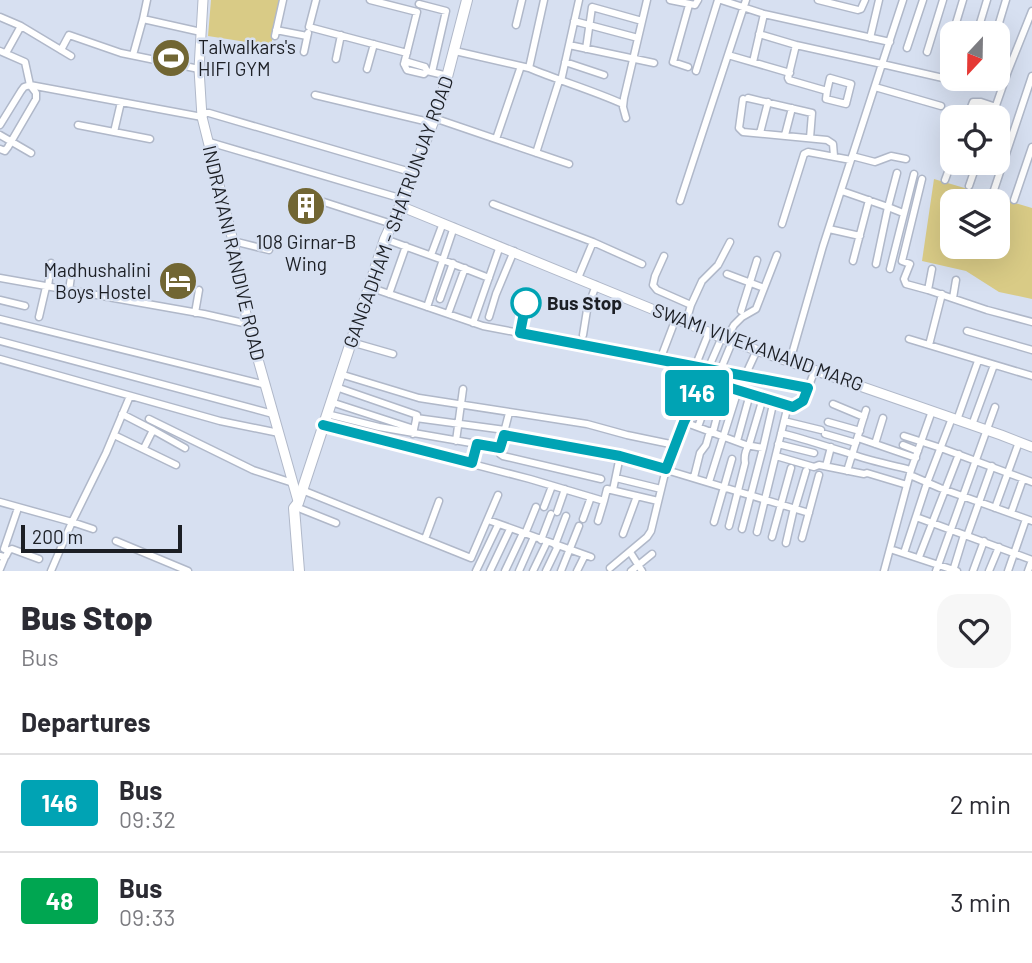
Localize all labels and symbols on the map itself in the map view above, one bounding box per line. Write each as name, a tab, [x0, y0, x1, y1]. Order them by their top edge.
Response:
north arrow	[940, 21, 1010, 91]
place label: Talwalkars's HIFI GYM	[198, 35, 296, 80]
sports icon: Talwalkars's HIFI GYM	[150, 37, 192, 79]
street label: GANGADHAM - SHATRUNJAY ROAD	[338, 73, 457, 351]
street label: INDRAYANI RANDIVE ROAD	[199, 143, 270, 363]
building icon: 108 Girnar-B Wing	[285, 185, 327, 227]
place label: 108 Girnar-B Wing	[256, 230, 356, 275]
place label: Madhushalini Boys Hostel	[44, 258, 151, 303]
hotel icon: Madhushalini Boys Hostel	[157, 260, 199, 302]
marker: Bus Stop	[511, 288, 541, 318]
place label: Bus Stop	[547, 291, 622, 314]
street label: SWAMI VIVEKANAND MARG	[650, 298, 867, 395]
line badge: 146	[657, 370, 737, 416]
scale bar	[21, 522, 182, 554]

